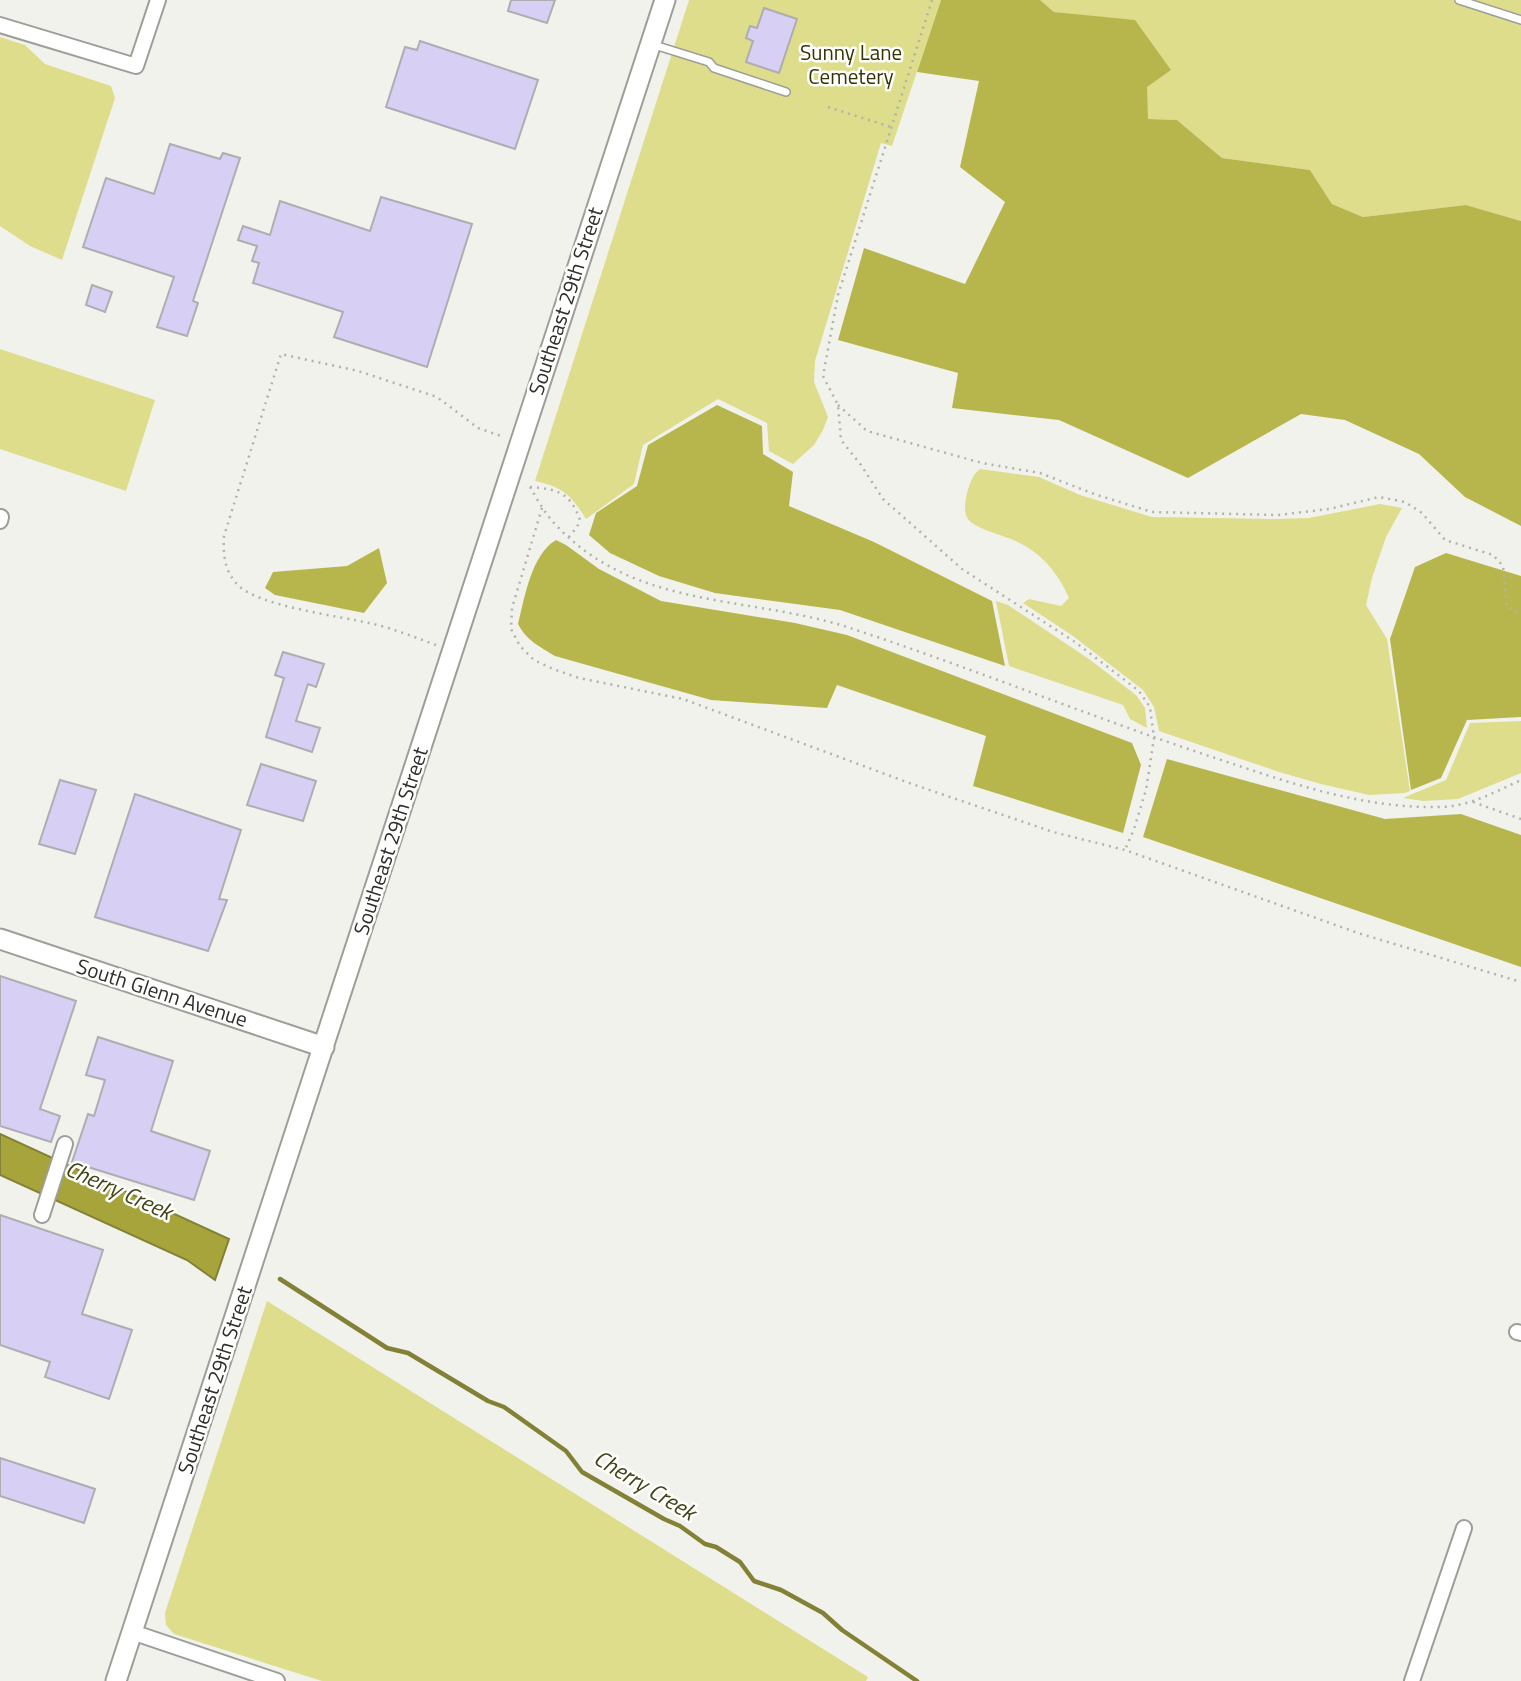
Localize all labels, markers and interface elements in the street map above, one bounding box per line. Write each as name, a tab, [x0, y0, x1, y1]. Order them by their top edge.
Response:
park label: Sunny Lane Cemetery	[800, 36, 902, 92]
street label: Southeast 29th Street	[520, 202, 611, 399]
street label: Southeast 29th Street	[345, 742, 436, 939]
street label: South Glenn Avenue	[73, 949, 252, 1035]
water label: Cherry Creek	[60, 1150, 181, 1230]
street label: Southeast 29th Street	[169, 1281, 260, 1478]
water label: Cherry Creek	[587, 1440, 705, 1530]

